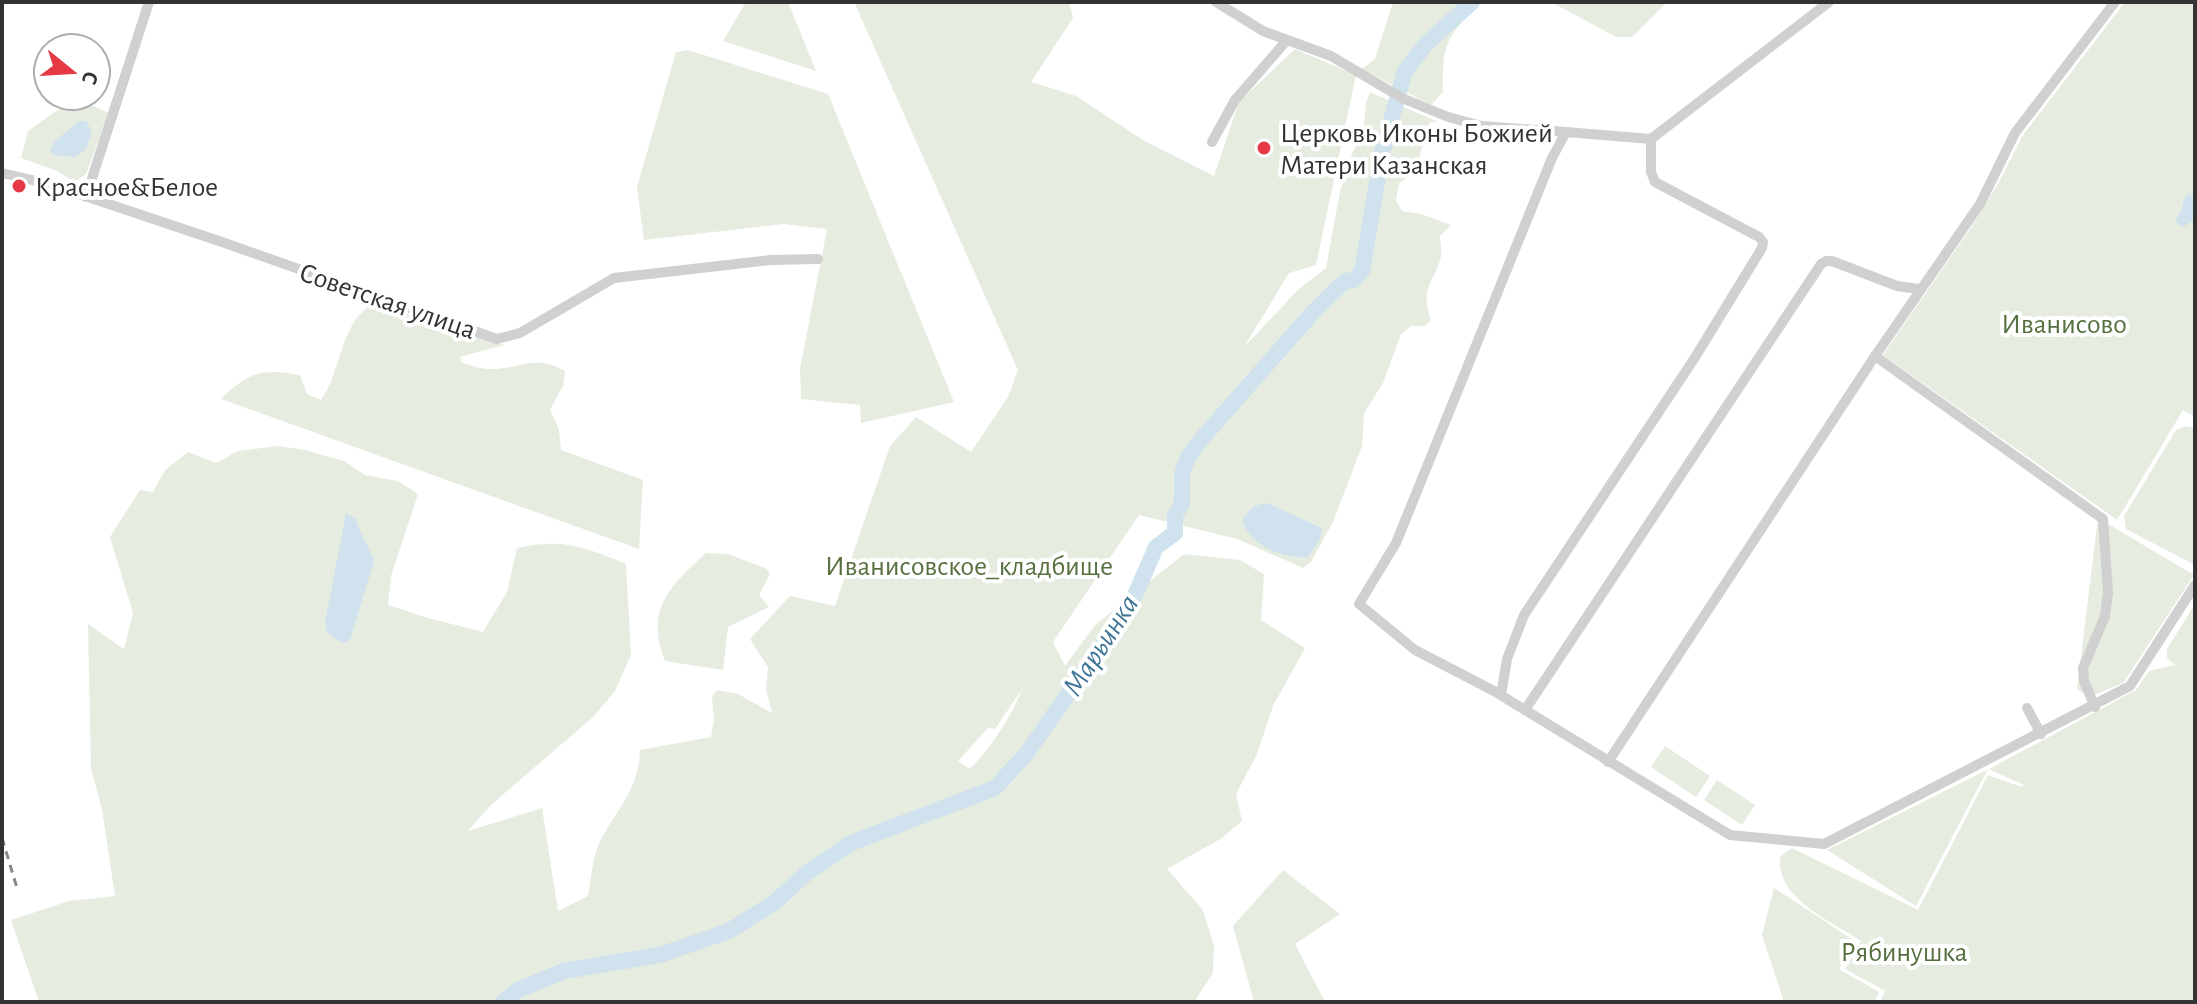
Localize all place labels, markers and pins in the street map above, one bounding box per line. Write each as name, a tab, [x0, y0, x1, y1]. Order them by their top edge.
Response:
place label: Церковь Иконы Божией Матери Казанская	[1280, 120, 1553, 180]
marker: Церковь Иконы Божией Матери Казанская	[1255, 139, 1273, 157]
place label: Красное&Белое	[35, 174, 218, 202]
marker: Красное&Белое	[10, 177, 28, 195]

